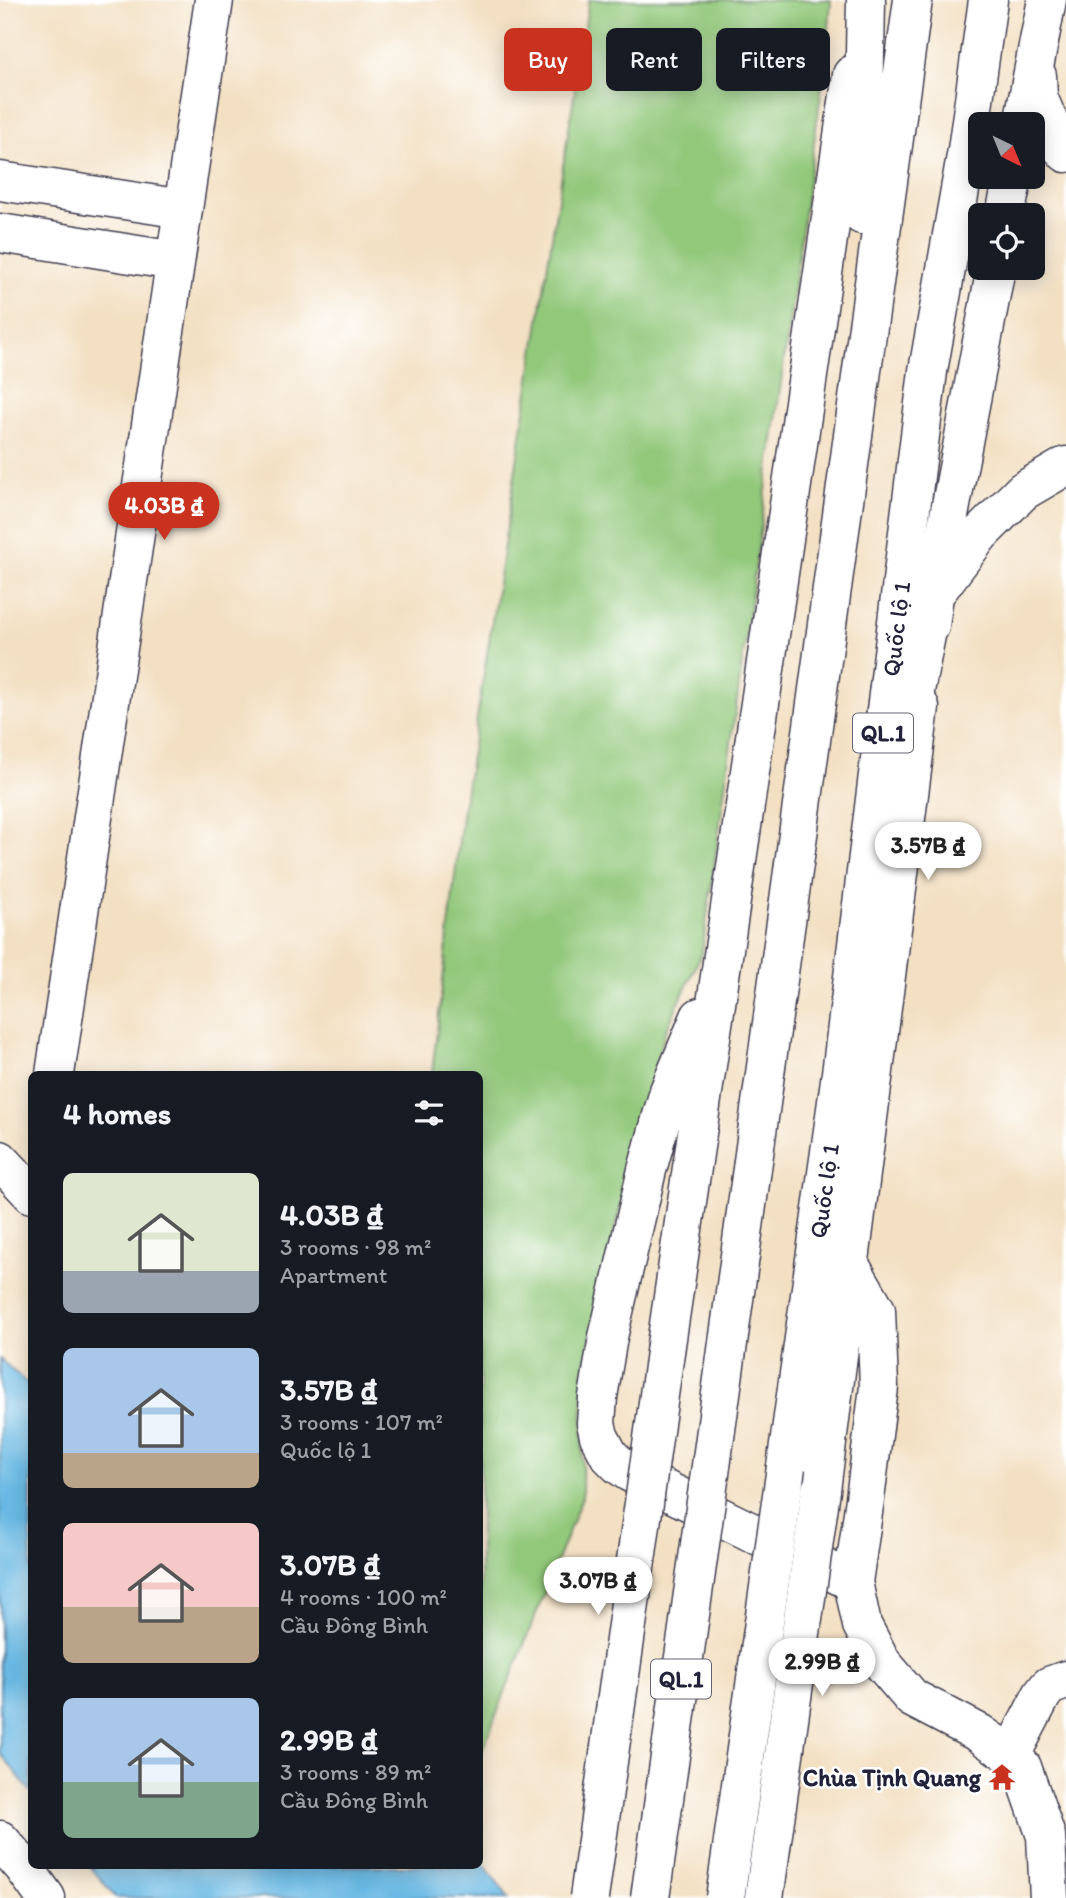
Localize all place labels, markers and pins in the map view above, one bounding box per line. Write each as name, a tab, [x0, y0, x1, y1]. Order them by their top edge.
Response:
pin: 4.03B ₫	[99, 482, 229, 542]
pin: 3.57B ₫	[863, 822, 993, 882]
pin: 3.07B ₫	[533, 1558, 663, 1617]
pin: 2.99B ₫	[757, 1638, 887, 1698]
temple icon: Chùa Tịnh Quang	[987, 1762, 1017, 1792]
place label: Chùa Tịnh Quang	[803, 1763, 982, 1793]

